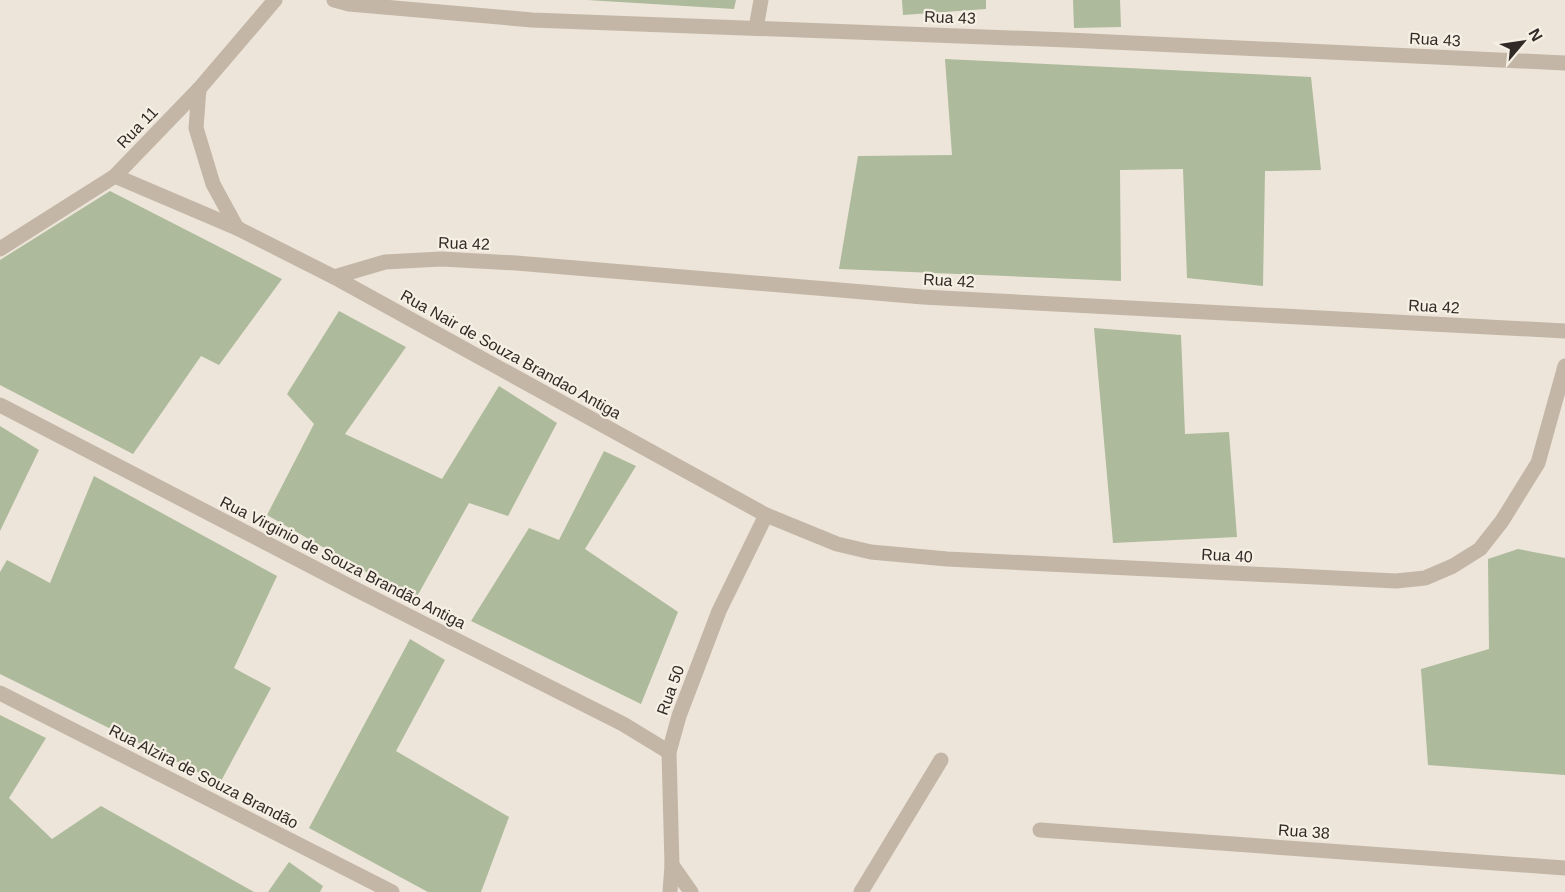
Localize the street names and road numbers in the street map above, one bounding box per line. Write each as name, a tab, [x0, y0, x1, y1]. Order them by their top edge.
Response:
street label: Rua 43	[924, 8, 976, 27]
street label: Rua 43	[1409, 30, 1461, 49]
street label: Rua 11	[114, 103, 161, 151]
street label: Rua 42	[438, 234, 490, 253]
street label: Rua 42	[923, 271, 975, 290]
street label: Rua Nair de Souza Brandao Antiga	[398, 287, 624, 422]
street label: Rua 42	[1408, 297, 1460, 316]
street label: Rua Virginio de Souza Brandão Antiga	[217, 493, 468, 632]
street label: Rua 40	[1201, 546, 1253, 565]
street label: Rua 50	[654, 663, 687, 717]
street label: Rua Alzira de Souza Brandão	[106, 721, 301, 832]
street label: Rua 38	[1278, 821, 1330, 842]

